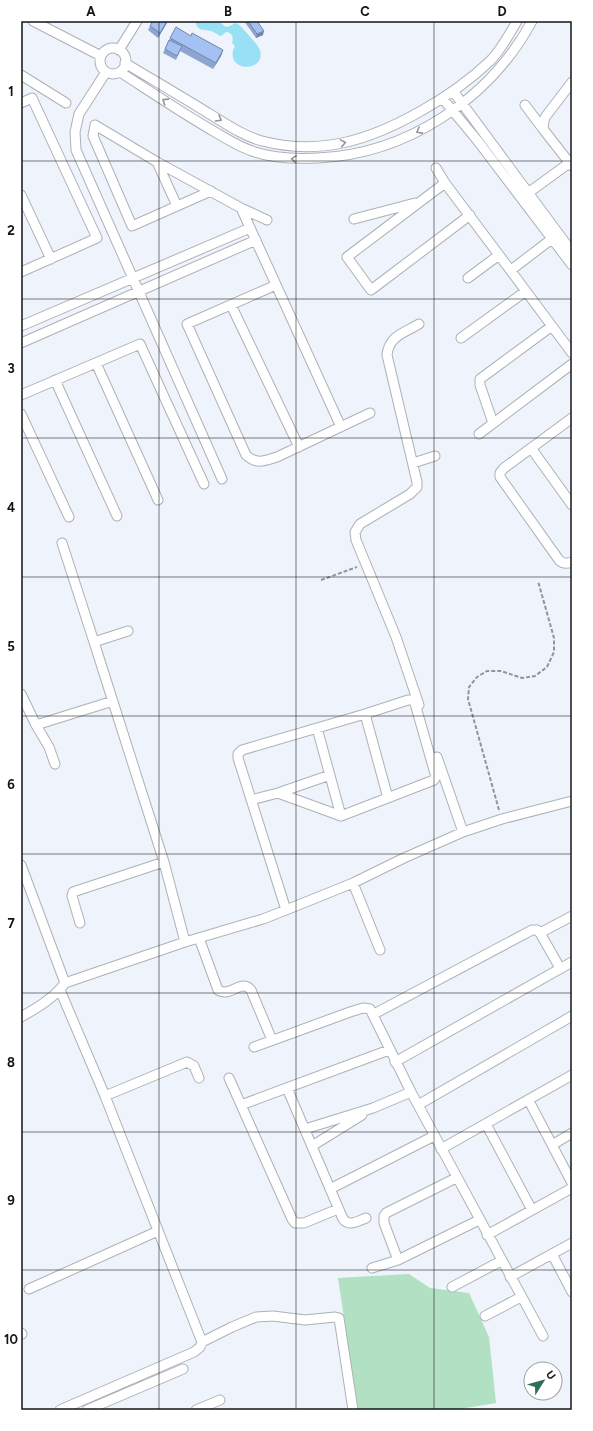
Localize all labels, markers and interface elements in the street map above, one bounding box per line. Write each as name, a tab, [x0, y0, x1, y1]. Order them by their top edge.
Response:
text: A	[86, 4, 96, 19]
text: B	[224, 4, 232, 19]
text: C	[360, 4, 370, 19]
text: D	[497, 4, 507, 19]
text: 1	[8, 84, 14, 99]
one-way arrow	[162, 99, 169, 106]
one-way arrow	[215, 115, 222, 122]
one-way arrow	[416, 126, 424, 133]
one-way arrow	[340, 139, 346, 148]
one-way arrow	[291, 154, 297, 163]
text: 2	[7, 223, 15, 238]
text: 3	[7, 361, 15, 376]
text: 4	[7, 500, 15, 515]
text: 5	[7, 639, 15, 654]
text: 6	[7, 777, 15, 792]
text: 7	[7, 916, 15, 931]
text: 8	[7, 1055, 15, 1070]
text: 9	[7, 1193, 15, 1208]
text: 10	[4, 1332, 18, 1347]
north arrow	[523, 1361, 563, 1401]
text: U	[543, 1368, 558, 1382]

